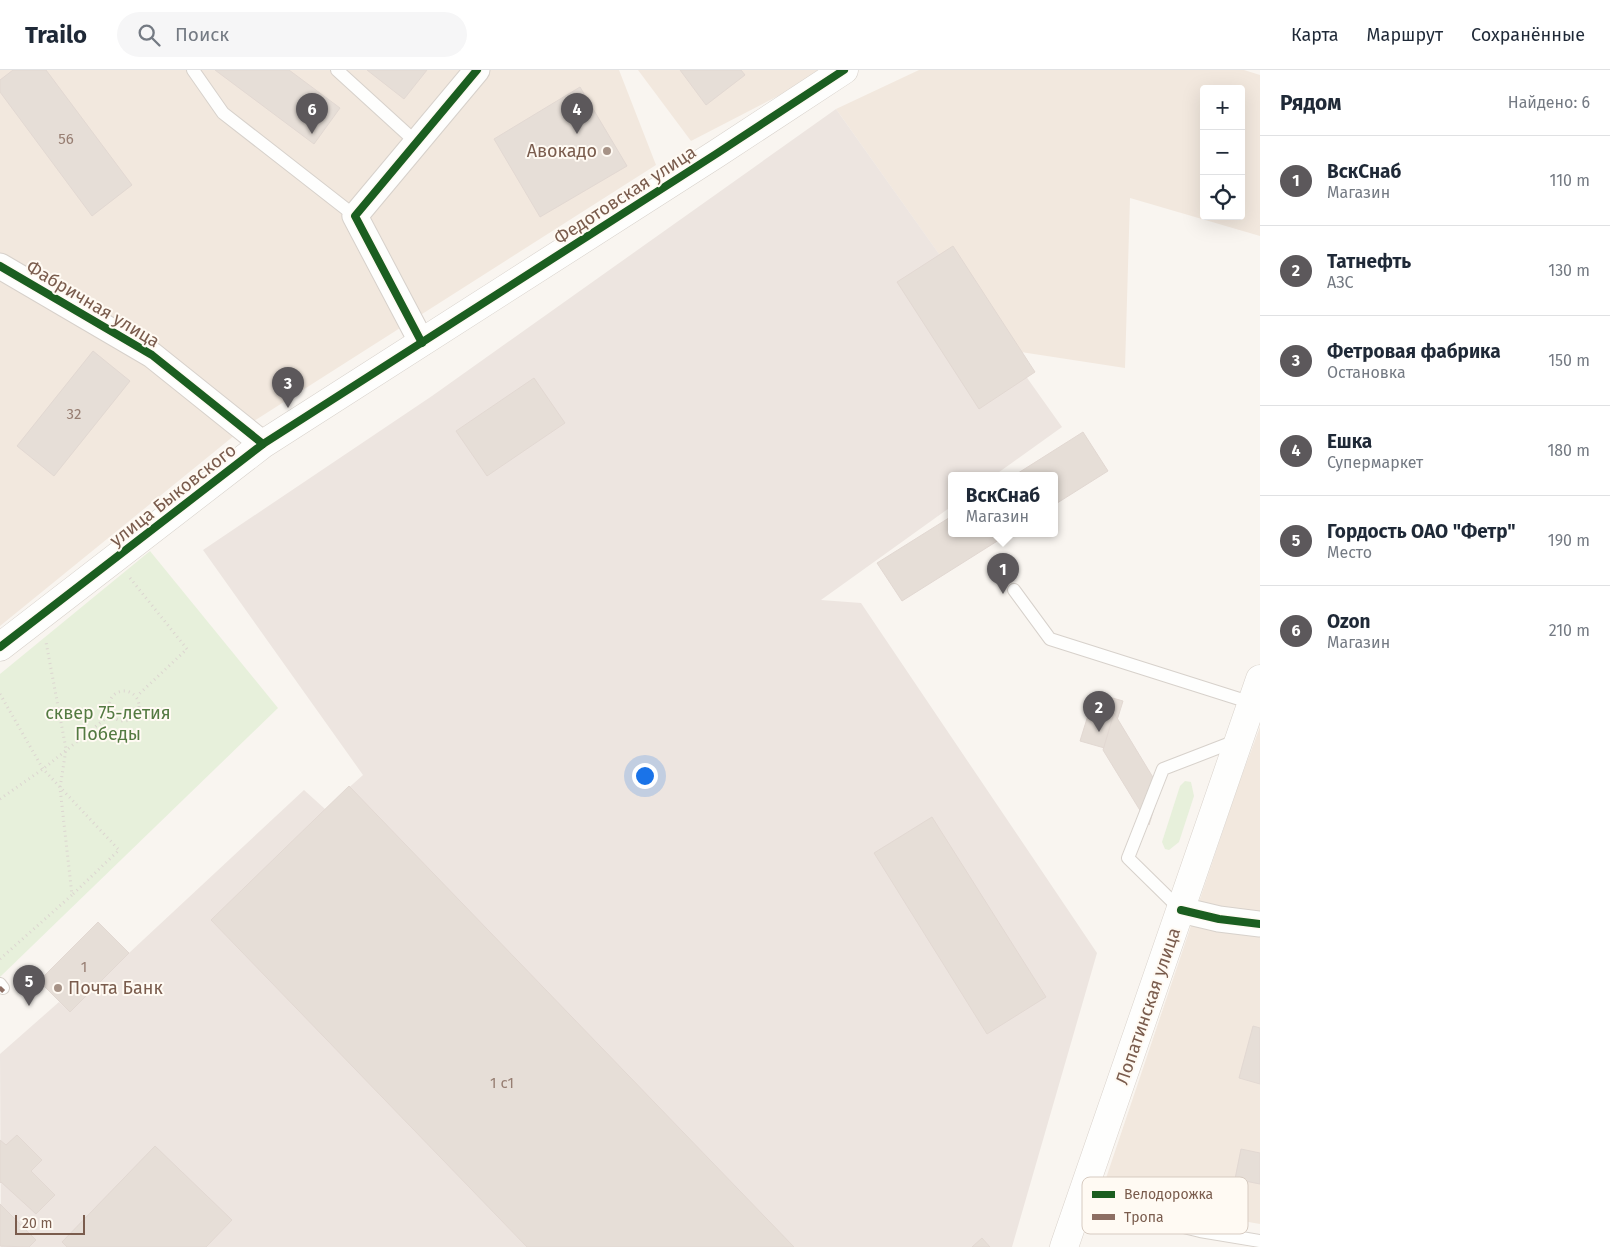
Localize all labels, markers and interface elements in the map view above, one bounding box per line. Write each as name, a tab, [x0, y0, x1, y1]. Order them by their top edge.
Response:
search box	[117, 12, 467, 57]
text: Trailo	[25, 21, 87, 49]
icon: search	[135, 21, 163, 49]
text: Поиск	[175, 23, 229, 46]
text: Карта	[1291, 24, 1339, 46]
text: Маршрут	[1367, 24, 1443, 46]
text: Сохранённые	[1471, 24, 1585, 46]
map controls	[1200, 85, 1245, 220]
button: +	[1200, 85, 1245, 130]
text: Рядом	[1280, 90, 1341, 116]
pin: 6	[296, 93, 328, 134]
pin: 4	[561, 93, 593, 134]
text: Найдено: 6	[1508, 93, 1590, 112]
house number: 56	[58, 130, 74, 148]
button: −	[1200, 130, 1245, 175]
place label: Авокадо	[527, 140, 597, 162]
street label: Федотовская улица	[550, 141, 700, 249]
marker: Авокадо	[601, 145, 613, 157]
text: ВскСнаб	[1327, 160, 1401, 183]
text: 1	[1292, 171, 1300, 190]
text: 110 m	[1549, 171, 1590, 190]
button: locate	[1200, 175, 1245, 220]
text: Магазин	[1327, 183, 1390, 202]
text: Татнефть	[1327, 250, 1411, 273]
street label: Фабричная улица	[22, 256, 164, 352]
text: 2	[1292, 261, 1300, 280]
text: 130 m	[1548, 261, 1590, 280]
text: АЗС	[1327, 273, 1353, 292]
text: Фетровая фабрика	[1327, 340, 1501, 363]
text: 3	[1292, 351, 1300, 370]
text: 150 m	[1548, 351, 1590, 370]
text: Остановка	[1327, 363, 1406, 382]
pin: 3	[272, 367, 304, 408]
house number: 32	[67, 405, 81, 423]
text: Ешка	[1327, 430, 1372, 453]
street label: улица Быковского	[105, 439, 241, 551]
text: 4	[1291, 441, 1301, 460]
text: 180 m	[1547, 441, 1590, 460]
text: Супермаркет	[1327, 453, 1423, 472]
popup	[948, 472, 1058, 537]
text: ВскСнаб	[966, 484, 1040, 507]
text: Магазин	[966, 507, 1029, 526]
text: Гордость ОАО "Фетр"	[1327, 520, 1516, 543]
text: 5	[1292, 531, 1300, 550]
text: 190 m	[1548, 531, 1590, 550]
text: Место	[1327, 543, 1372, 562]
pin: 1	[987, 553, 1019, 594]
text: Ozon	[1327, 610, 1371, 633]
text: 6	[1291, 621, 1301, 640]
text: 210 m	[1549, 621, 1590, 640]
text: Магазин	[1327, 633, 1390, 652]
pin: 2	[1083, 691, 1115, 732]
park label: сквер 75-летия Победы	[45, 702, 171, 745]
your location	[632, 763, 658, 789]
street label: Лопатинская улица	[1111, 925, 1185, 1087]
house number: 1	[81, 958, 87, 976]
pin: 5	[13, 965, 45, 1006]
place label: Почта Банк	[68, 977, 163, 999]
marker: Почта Банк	[52, 982, 64, 994]
house number: 1 с1	[490, 1074, 514, 1092]
legend	[1082, 1177, 1248, 1234]
text: Велодорожка	[1124, 1186, 1213, 1203]
text: Тропа	[1124, 1209, 1164, 1226]
scale bar	[15, 1212, 85, 1235]
text: 20 m	[22, 1215, 52, 1232]

